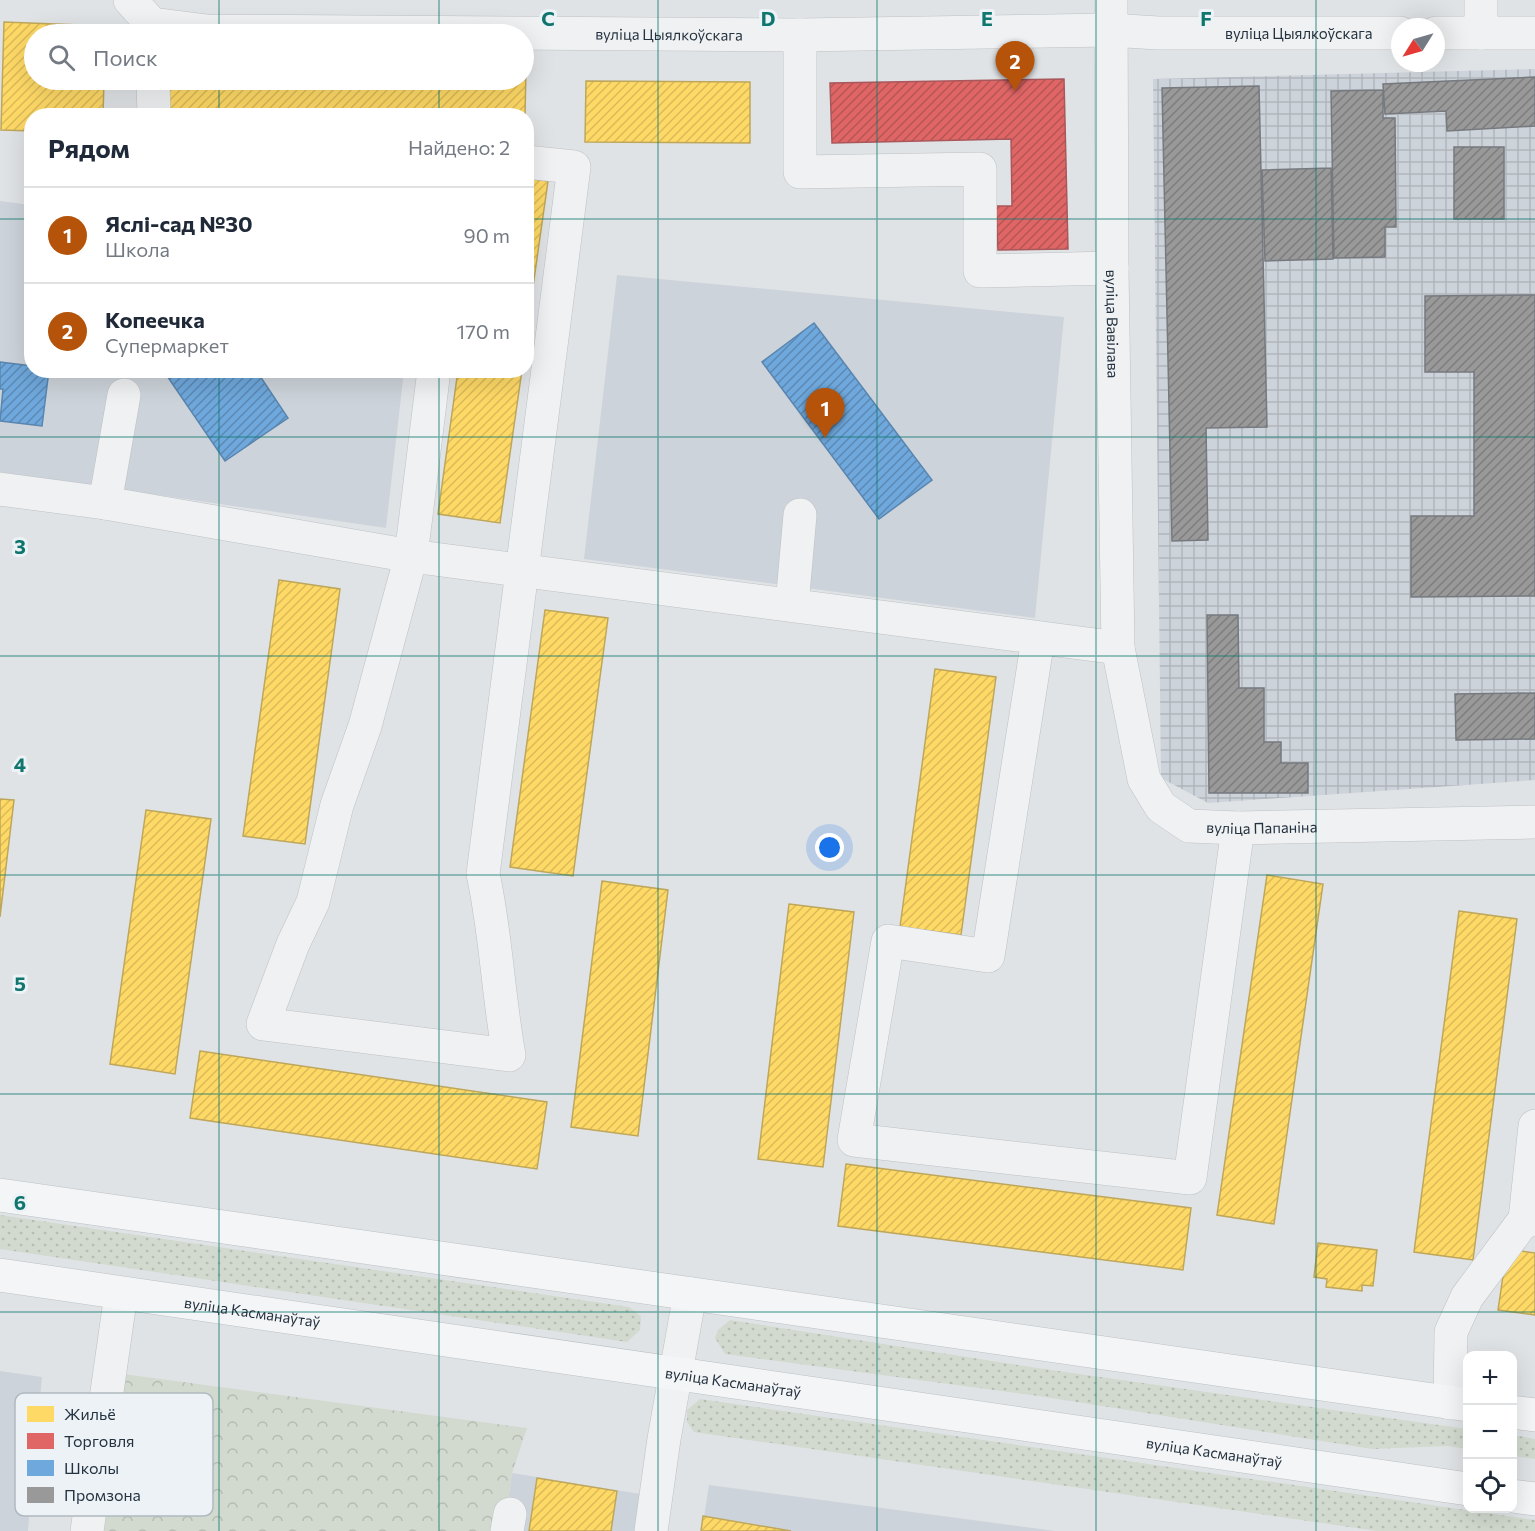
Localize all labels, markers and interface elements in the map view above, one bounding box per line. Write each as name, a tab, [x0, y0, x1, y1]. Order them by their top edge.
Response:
text: C	[541, 6, 555, 30]
text: D	[761, 6, 775, 30]
text: E	[981, 6, 993, 30]
text: F	[1200, 6, 1212, 30]
north arrow	[1391, 18, 1445, 72]
search box	[24, 24, 534, 90]
street label: вуліца Цыялкоўскага	[1225, 24, 1373, 42]
street label: вуліца Цыялкоўскага	[595, 25, 743, 44]
icon: search	[45, 41, 78, 74]
pin: 2	[996, 42, 1034, 91]
text: Поиск	[93, 44, 158, 71]
text: Рядом	[48, 132, 130, 163]
text: Найдено: 2	[408, 135, 510, 159]
text: Яслі-сад №30	[105, 210, 253, 237]
text: 1	[63, 223, 72, 247]
text: 90 m	[464, 223, 510, 247]
text: Школа	[105, 237, 170, 261]
street label: вуліца Вавілава	[1103, 270, 1123, 378]
text: Копеечка	[105, 306, 205, 333]
text: 2	[62, 319, 73, 343]
text: 170 m	[457, 319, 510, 343]
text: Супермаркет	[105, 333, 229, 357]
pin: 1	[806, 388, 844, 438]
text: 3	[14, 534, 26, 558]
text: 4	[14, 752, 26, 776]
street label: вуліца Папаніна	[1206, 817, 1318, 837]
your location	[815, 833, 844, 862]
text: 5	[14, 971, 26, 995]
text: 6	[14, 1190, 26, 1214]
street label: вуліца Касманаўтаў	[183, 1293, 322, 1331]
map controls	[1463, 1351, 1517, 1513]
button: +	[1463, 1351, 1517, 1405]
street label: вуліца Касманаўтаў	[664, 1363, 803, 1401]
legend	[15, 1393, 213, 1516]
text: Жильё	[64, 1404, 116, 1423]
button: −	[1463, 1405, 1517, 1459]
text: Торговля	[64, 1431, 135, 1450]
street label: вуліца Касманаўтаў	[1145, 1433, 1284, 1471]
text: Школы	[64, 1458, 119, 1477]
button: locate	[1463, 1459, 1517, 1513]
text: Промзона	[64, 1485, 141, 1504]

